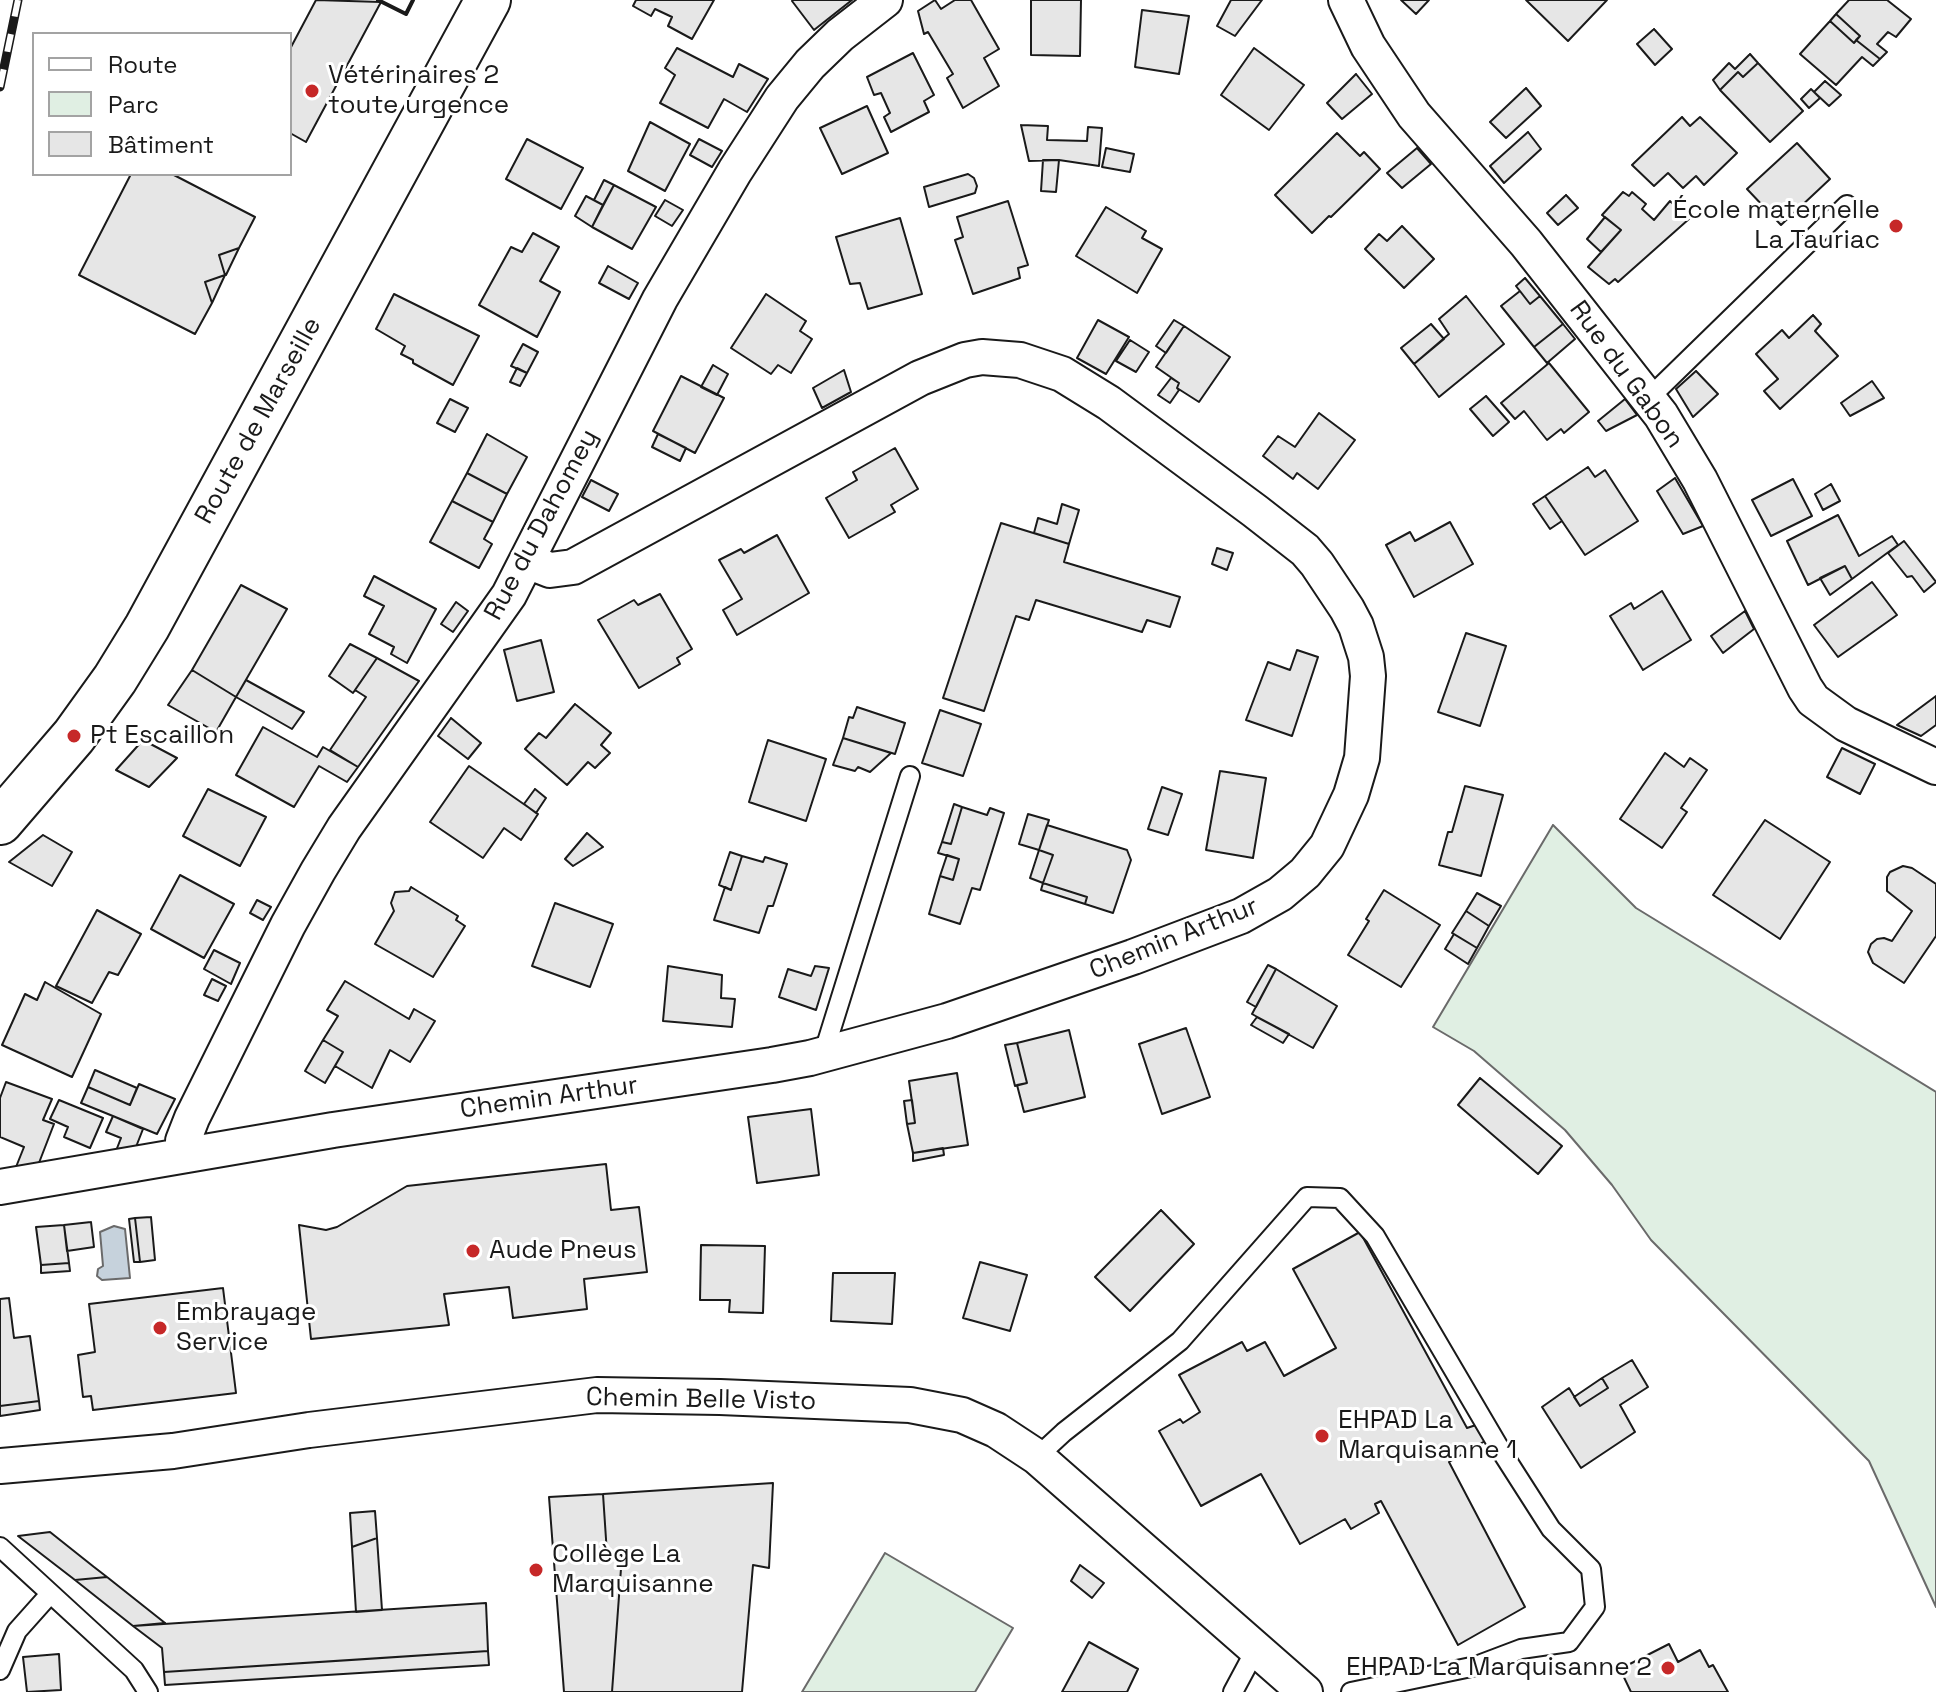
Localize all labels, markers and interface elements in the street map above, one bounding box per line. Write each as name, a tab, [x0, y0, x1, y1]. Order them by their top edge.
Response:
legend	[32, 32, 292, 176]
text: Route	[108, 49, 177, 80]
place label: Vétérinaires 2 toute urgence	[328, 60, 509, 122]
marker: Vétérinaires 2 toute urgence	[303, 82, 321, 100]
text: Parc	[108, 89, 159, 120]
text: Bâtiment	[108, 129, 214, 160]
place label: École maternelle La Tauriac	[1673, 195, 1880, 256]
marker: École maternelle La Tauriac	[1887, 217, 1905, 235]
street label: Rue du Gabon	[1562, 295, 1690, 455]
street label: Route de Marseille	[189, 312, 329, 530]
street label: Rue du Dahomey	[479, 424, 605, 626]
place label: Pt Escaillon	[90, 720, 234, 752]
marker: Pt Escaillon	[65, 727, 83, 745]
street label: Chemin Arthur	[1085, 891, 1263, 987]
street label: Chemin Arthur	[458, 1070, 640, 1126]
place label: Aude Pneus	[489, 1235, 637, 1267]
marker: Aude Pneus	[464, 1242, 482, 1260]
place label: Embrayage Service	[176, 1297, 316, 1358]
marker: Embrayage Service	[151, 1319, 169, 1337]
street label: Chemin Belle Visto	[586, 1382, 816, 1418]
place label: EHPAD La Marquisanne 1	[1338, 1405, 1517, 1466]
marker: EHPAD La Marquisanne 1	[1313, 1427, 1331, 1445]
place label: Collège La Marquisanne	[552, 1539, 714, 1600]
marker: Collège La Marquisanne	[527, 1561, 545, 1579]
place label: EHPAD La Marquisanne 2	[1346, 1652, 1652, 1684]
marker: EHPAD La Marquisanne 2	[1659, 1659, 1677, 1677]

